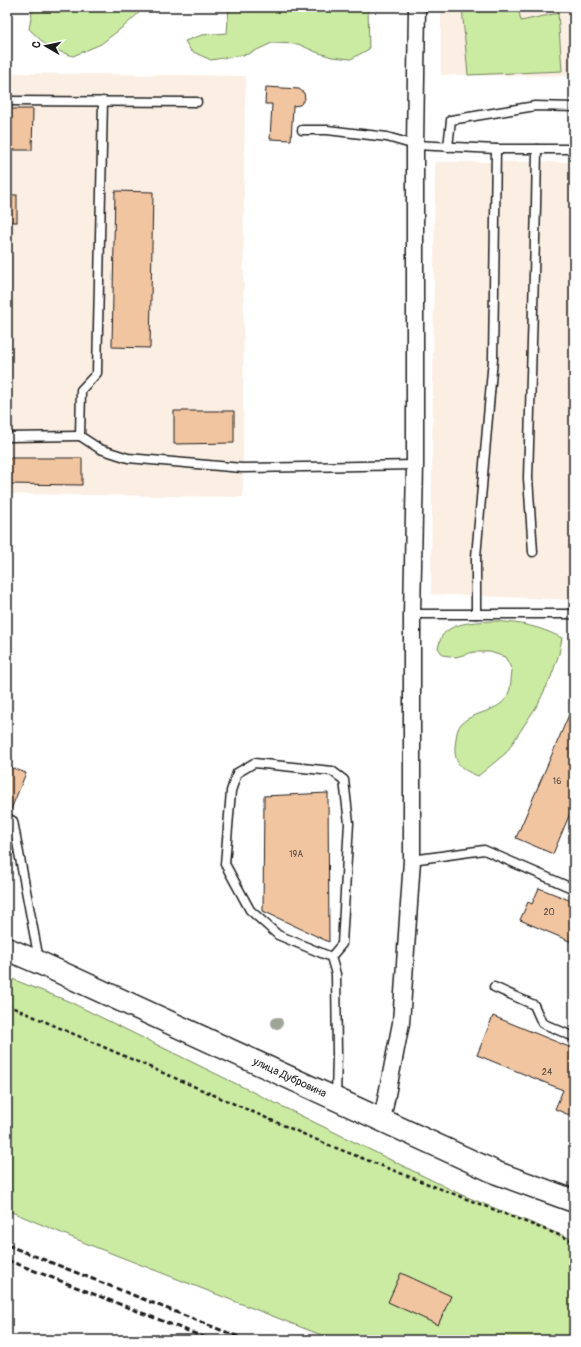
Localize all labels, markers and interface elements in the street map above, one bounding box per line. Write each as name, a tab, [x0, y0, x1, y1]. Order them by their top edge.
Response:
north arrow	[26, 26, 66, 66]
text: С	[30, 40, 44, 49]
house number: 16	[553, 776, 561, 787]
house number: 19А	[289, 849, 303, 860]
house number: 20	[543, 907, 555, 918]
street label: улица Дубровина	[250, 1054, 329, 1100]
house number: 24	[542, 1067, 553, 1078]

